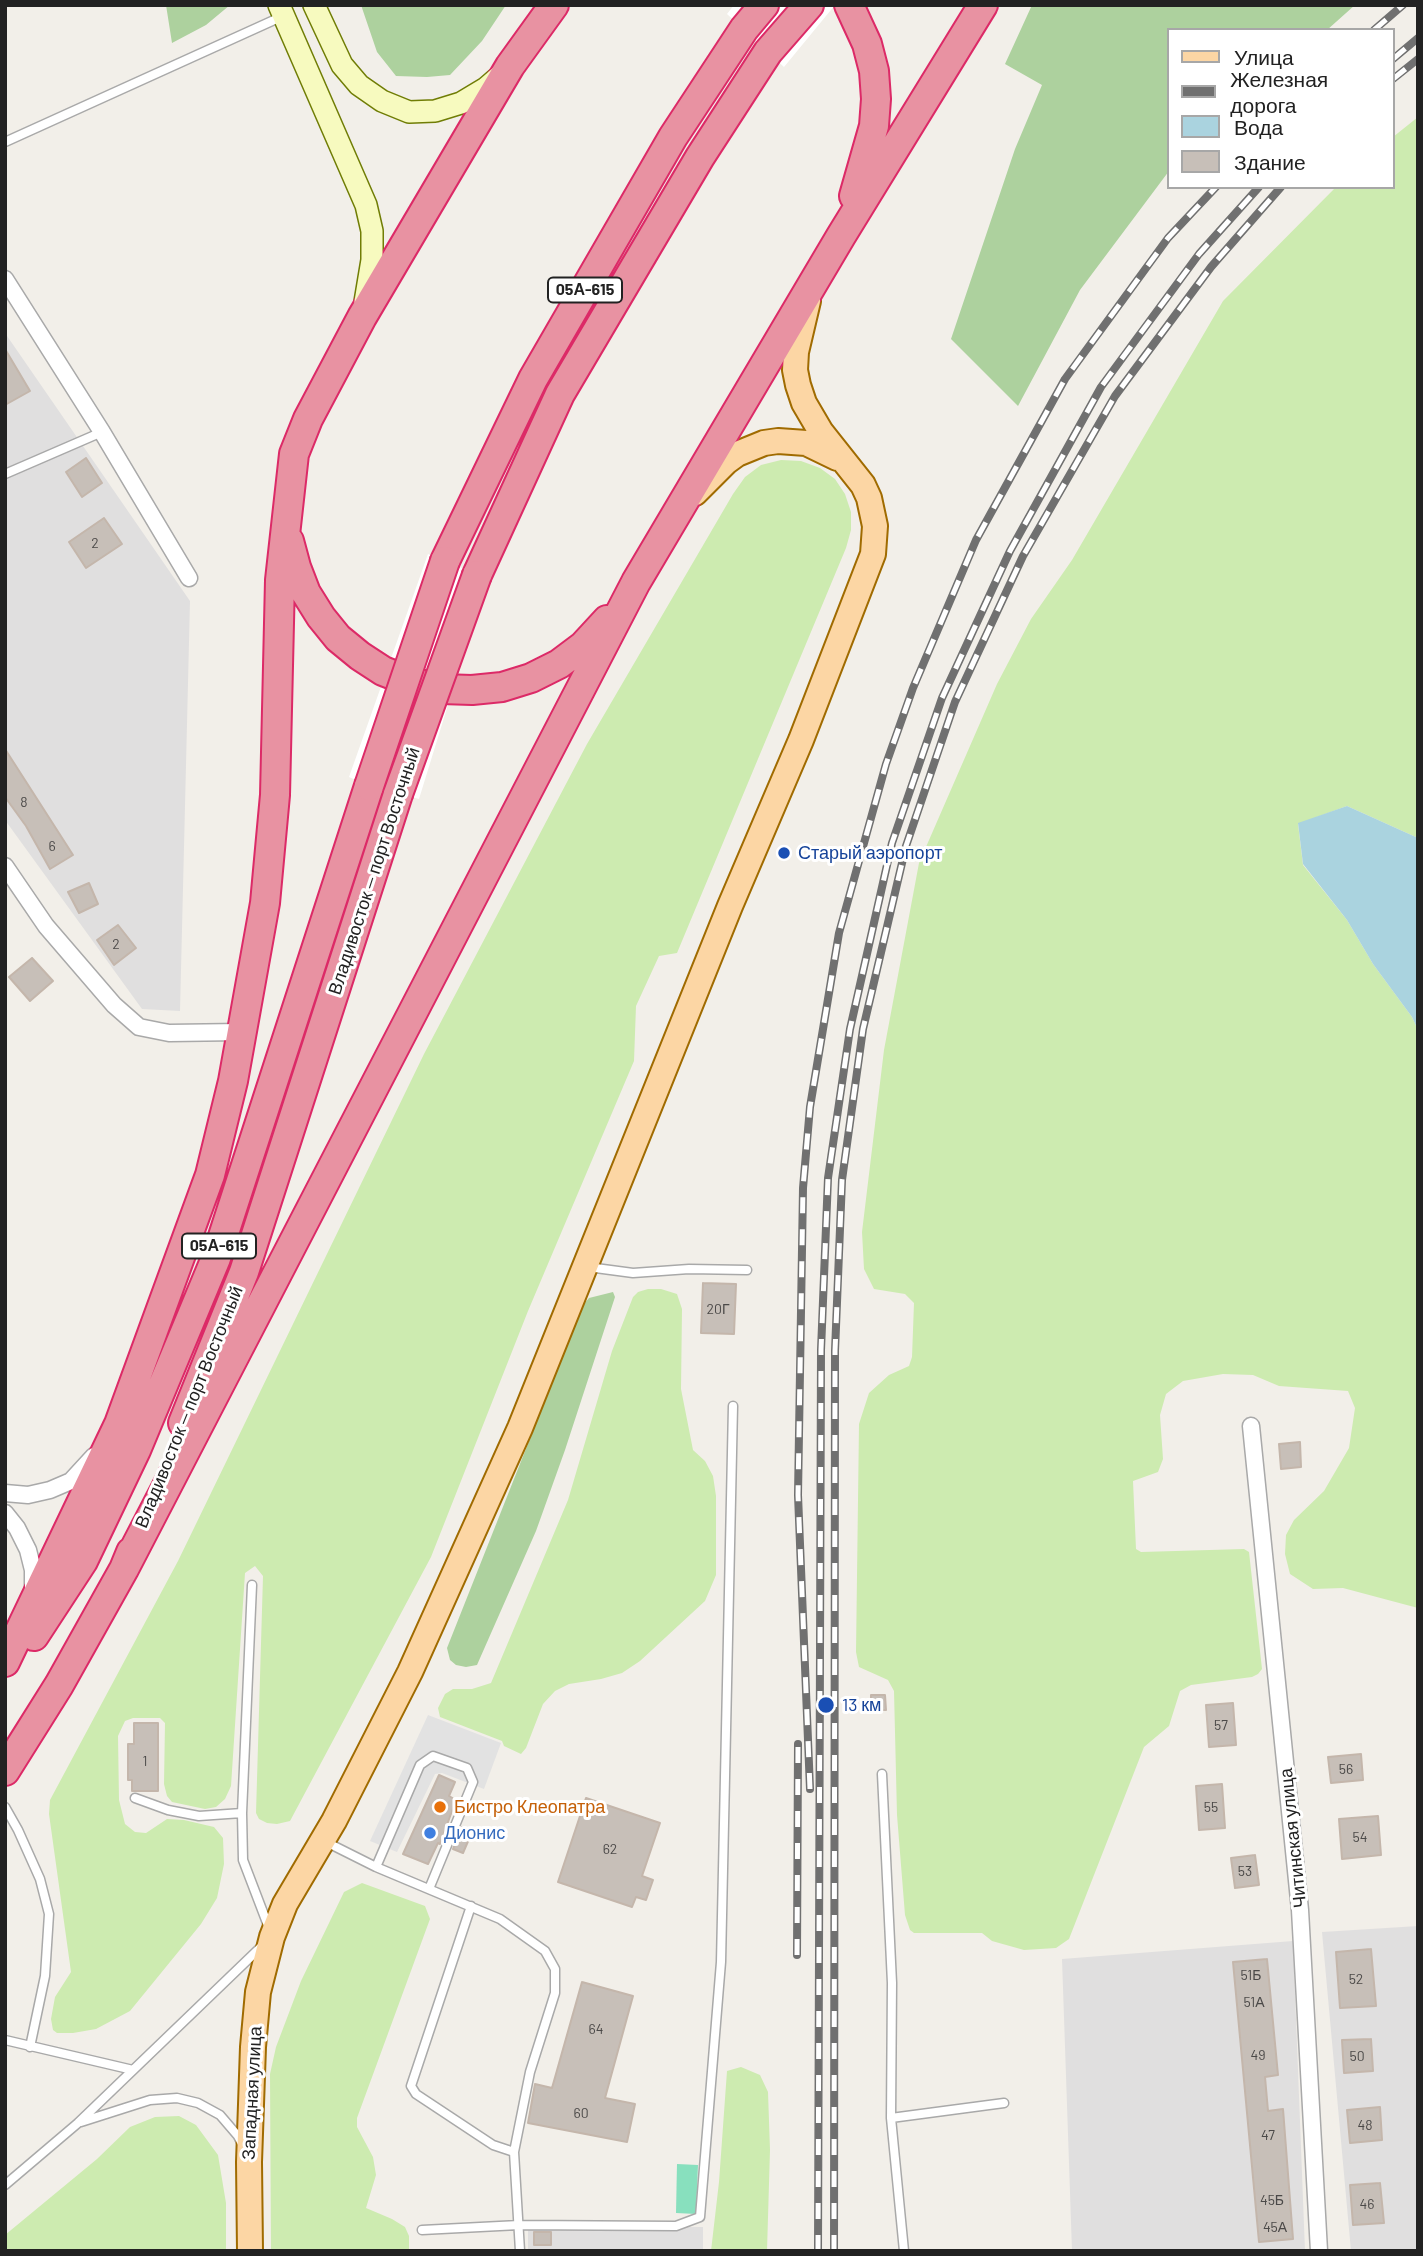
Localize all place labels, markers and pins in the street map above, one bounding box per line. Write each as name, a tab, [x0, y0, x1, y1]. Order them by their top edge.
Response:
place label: Старый аэропорт	[798, 842, 942, 864]
marker: Старый аэропорт	[776, 845, 792, 861]
place label: 13 км	[842, 1694, 881, 1716]
marker: 13 км	[816, 1695, 836, 1715]
place label: Бистро Клеопатра	[454, 1796, 605, 1818]
marker: Бистро Клеопатра	[432, 1799, 448, 1815]
place label: Дионис	[444, 1822, 505, 1844]
marker: Дионис	[422, 1825, 438, 1841]

